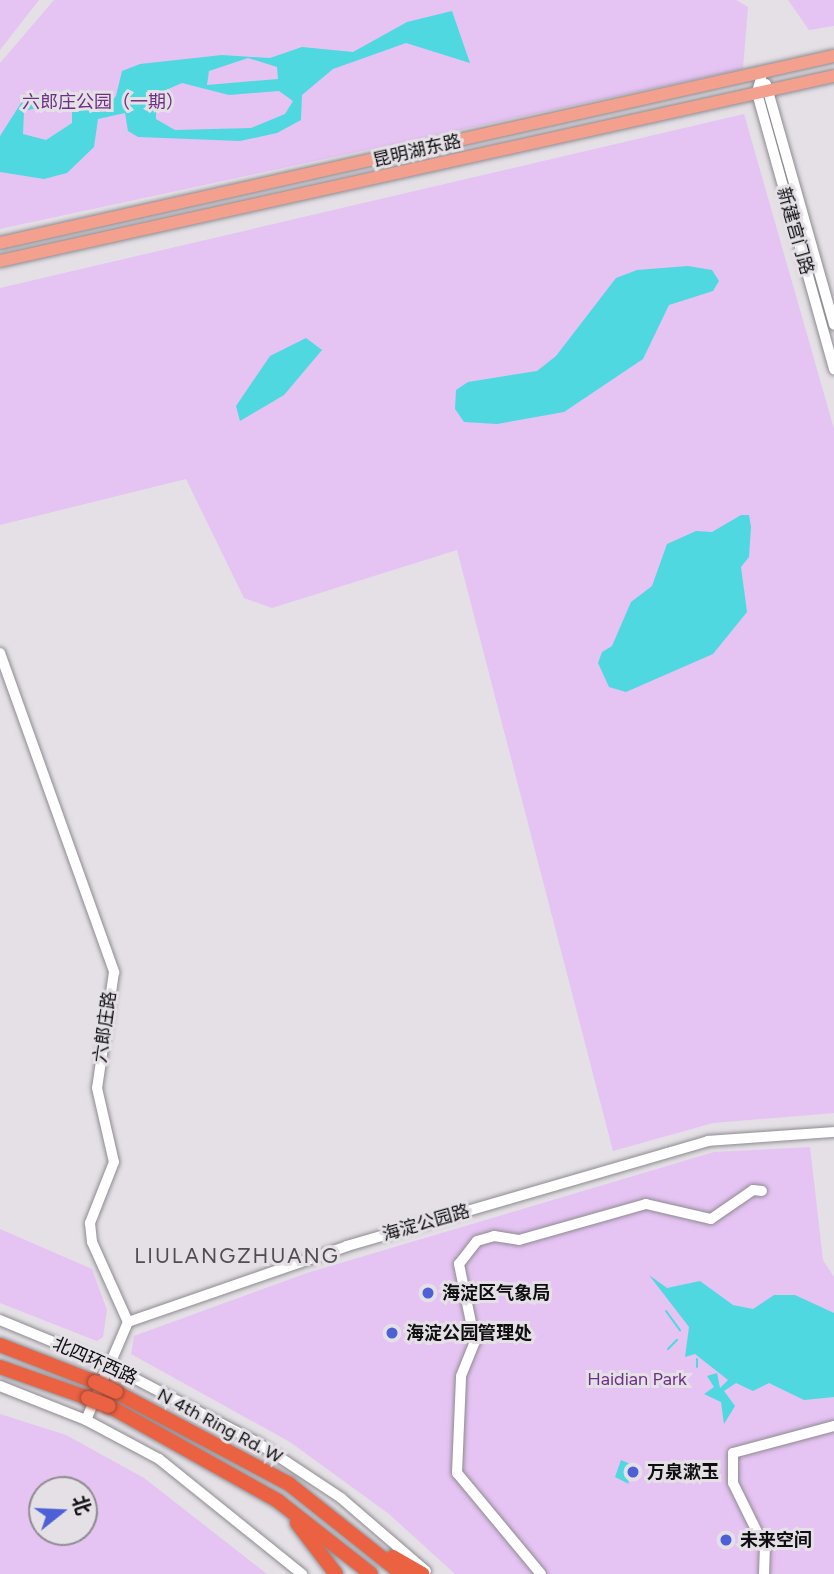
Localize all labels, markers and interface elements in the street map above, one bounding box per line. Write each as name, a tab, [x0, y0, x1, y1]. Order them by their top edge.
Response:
park label: 六郎庄公园（一期）	[22, 91, 184, 113]
street label: 昆明湖东路	[371, 130, 463, 172]
street label: 新建宫门路	[772, 185, 818, 277]
street label: 六郎庄路	[89, 990, 121, 1064]
street label: 海淀公园路	[380, 1200, 472, 1246]
district label: LIULANGZHUANG	[136, 1243, 338, 1269]
place label: 海淀区气象局	[442, 1282, 550, 1304]
marker: 海淀区气象局	[420, 1285, 436, 1301]
place label: 海淀公园管理处	[406, 1322, 532, 1344]
marker: 海淀公园管理处	[384, 1325, 400, 1341]
street label: 北四环西路	[49, 1333, 141, 1389]
park label: Haidian Park	[587, 1368, 687, 1390]
street label: N 4th Ring Rd. W	[154, 1384, 286, 1468]
place label: 万泉漱玉	[647, 1461, 719, 1483]
marker: 万泉漱玉	[625, 1464, 641, 1480]
north arrow	[28, 1476, 98, 1546]
text: 北	[68, 1492, 95, 1518]
place label: 未来空间	[740, 1529, 812, 1551]
marker: 未来空间	[718, 1532, 734, 1548]

